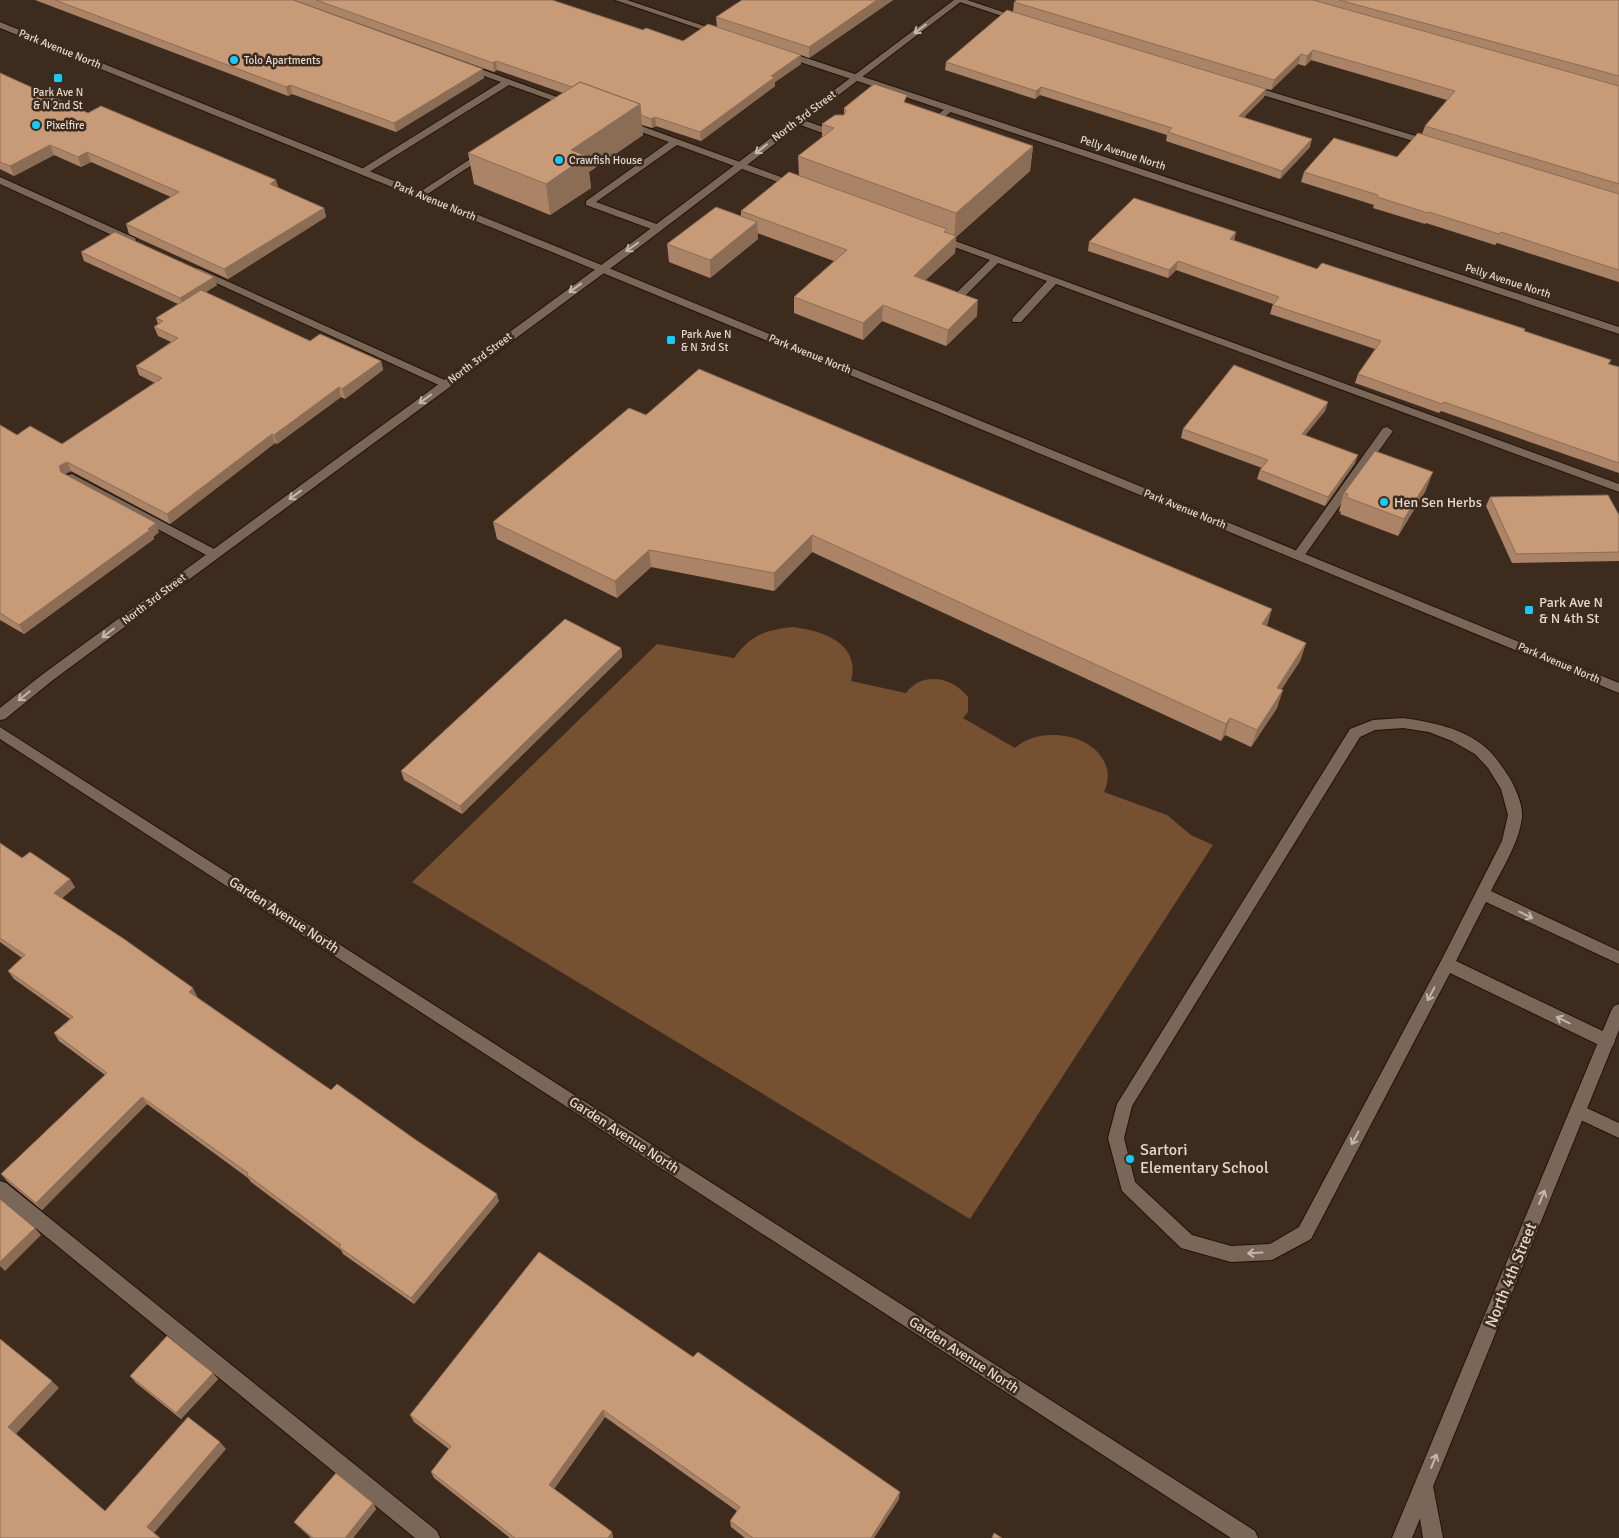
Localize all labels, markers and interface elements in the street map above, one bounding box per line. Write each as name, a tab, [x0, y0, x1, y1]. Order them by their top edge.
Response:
one-way arrow	[913, 24, 927, 34]
street label: Park Avenue North	[17, 27, 103, 71]
marker: Tolo Apartments	[228, 54, 240, 66]
place label: Tolo Apartments	[244, 54, 321, 67]
marker: Park Ave N & N 2nd St	[52, 72, 64, 84]
place label: Park Ave N & N 2nd St	[33, 86, 83, 112]
street label: North 3rd Street	[770, 88, 839, 144]
marker: Pixelfire	[30, 119, 42, 131]
place label: Pixelfire	[46, 119, 84, 132]
street label: Pelly Avenue North	[1078, 133, 1168, 173]
one-way arrow	[755, 144, 768, 155]
marker: Crawfish House	[553, 154, 565, 166]
place label: Crawfish House	[569, 154, 642, 167]
street label: Park Avenue North	[392, 179, 478, 223]
one-way arrow	[625, 242, 639, 252]
street label: Pelly Avenue North	[1463, 261, 1553, 301]
one-way arrow	[568, 283, 582, 293]
place label: Park Ave N & N 3rd St	[681, 328, 731, 354]
street label: North 3rd Street	[446, 330, 515, 386]
street label: Park Avenue North	[767, 332, 853, 376]
marker: Park Ave N & N 3rd St	[665, 334, 677, 346]
one-way arrow	[419, 394, 433, 404]
street label: Park Avenue North	[1142, 487, 1228, 531]
one-way arrow	[288, 490, 302, 500]
place label: Hen Sen Herbs	[1394, 494, 1482, 511]
marker: Hen Sen Herbs	[1378, 496, 1390, 508]
street label: North 3rd Street	[120, 571, 189, 627]
place label: Park Ave N & N 4th St	[1539, 594, 1603, 627]
marker: Park Ave N & N 4th St	[1523, 604, 1535, 616]
one-way arrow	[101, 628, 115, 638]
street label: Park Avenue North	[1516, 640, 1602, 686]
one-way arrow	[18, 691, 31, 702]
street label: Garden Avenue North	[226, 873, 342, 957]
one-way arrow	[1518, 910, 1533, 920]
one-way arrow	[1426, 986, 1435, 1001]
one-way arrow	[1556, 1014, 1571, 1024]
street label: Garden Avenue North	[566, 1093, 682, 1177]
one-way arrow	[1350, 1130, 1360, 1145]
place label: Sartori Elementary School	[1140, 1140, 1269, 1178]
marker: Sartori Elementary School	[1124, 1153, 1136, 1165]
one-way arrow	[1538, 1190, 1548, 1205]
street label: North 4th Street	[1481, 1219, 1541, 1330]
one-way arrow	[1247, 1249, 1263, 1258]
street label: Garden Avenue North	[906, 1313, 1022, 1397]
one-way arrow	[1430, 1453, 1439, 1469]

